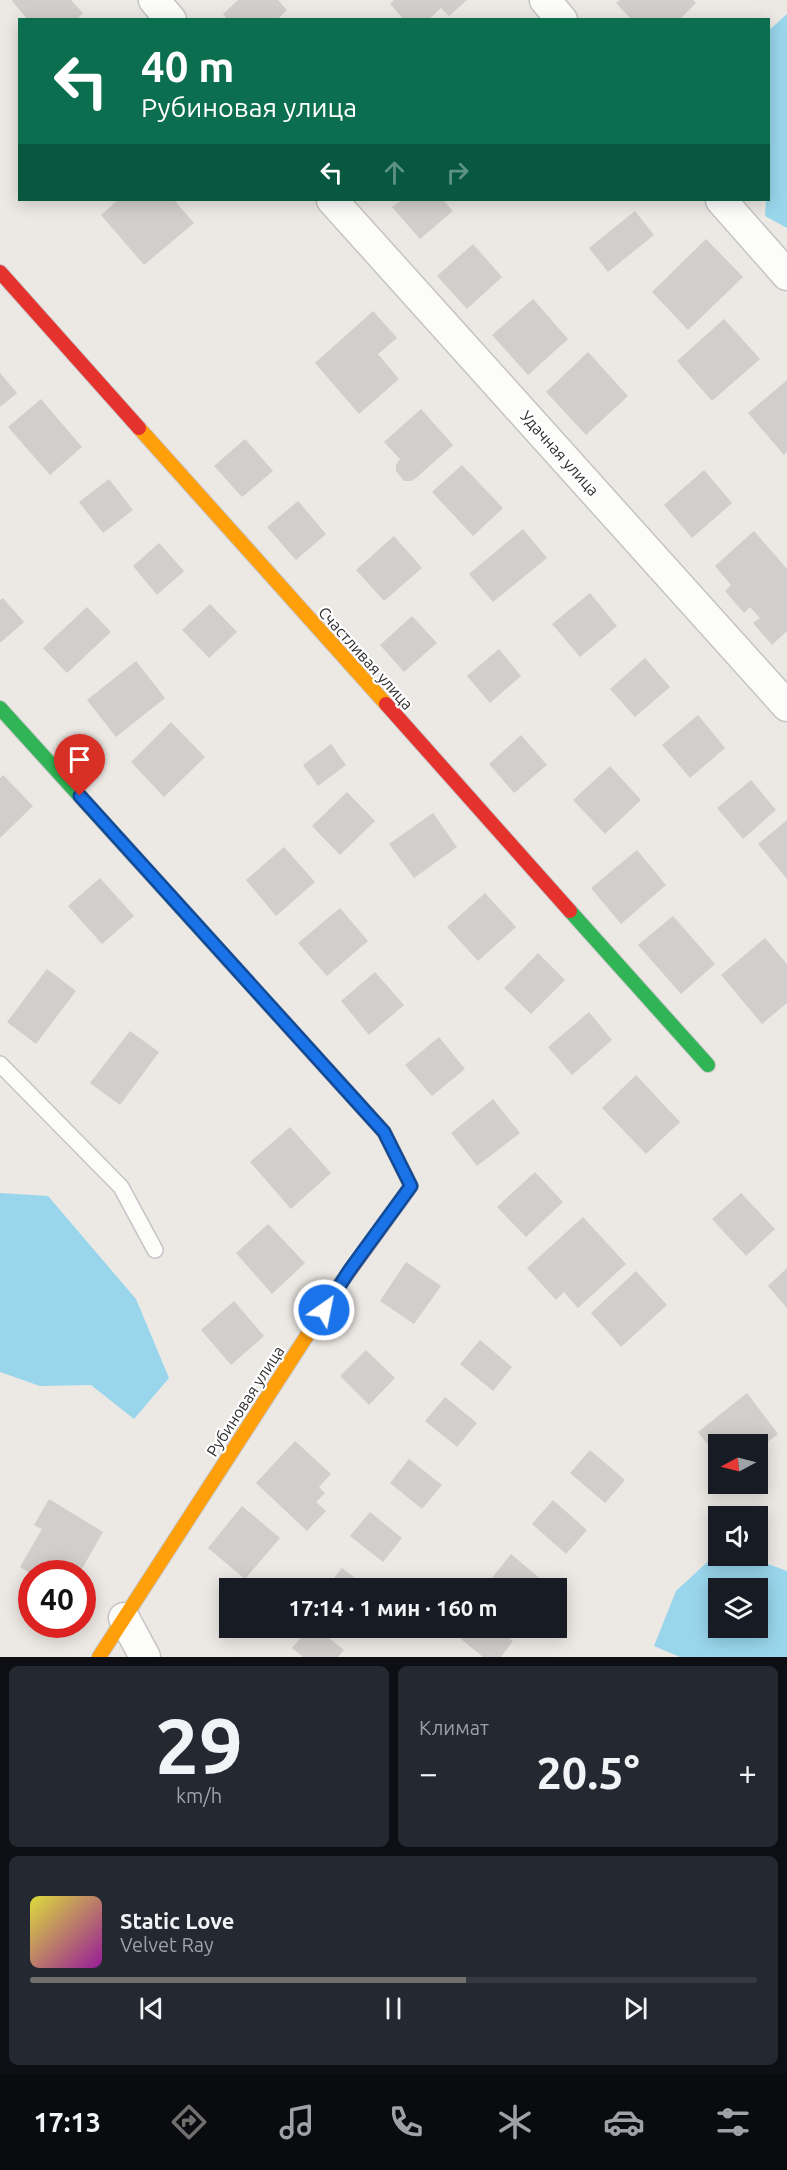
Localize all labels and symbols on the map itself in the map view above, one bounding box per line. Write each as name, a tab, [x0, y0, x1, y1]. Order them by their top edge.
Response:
street label: Удачная улица	[517, 407, 603, 499]
street label: Счастливая улица	[315, 603, 417, 713]
pin	[54, 734, 105, 796]
position arrow	[292, 1278, 356, 1342]
street label: Рубиновая улица	[203, 1342, 287, 1460]
north arrow	[708, 1434, 768, 1494]
speed limit sign: 40	[18, 1560, 96, 1638]

